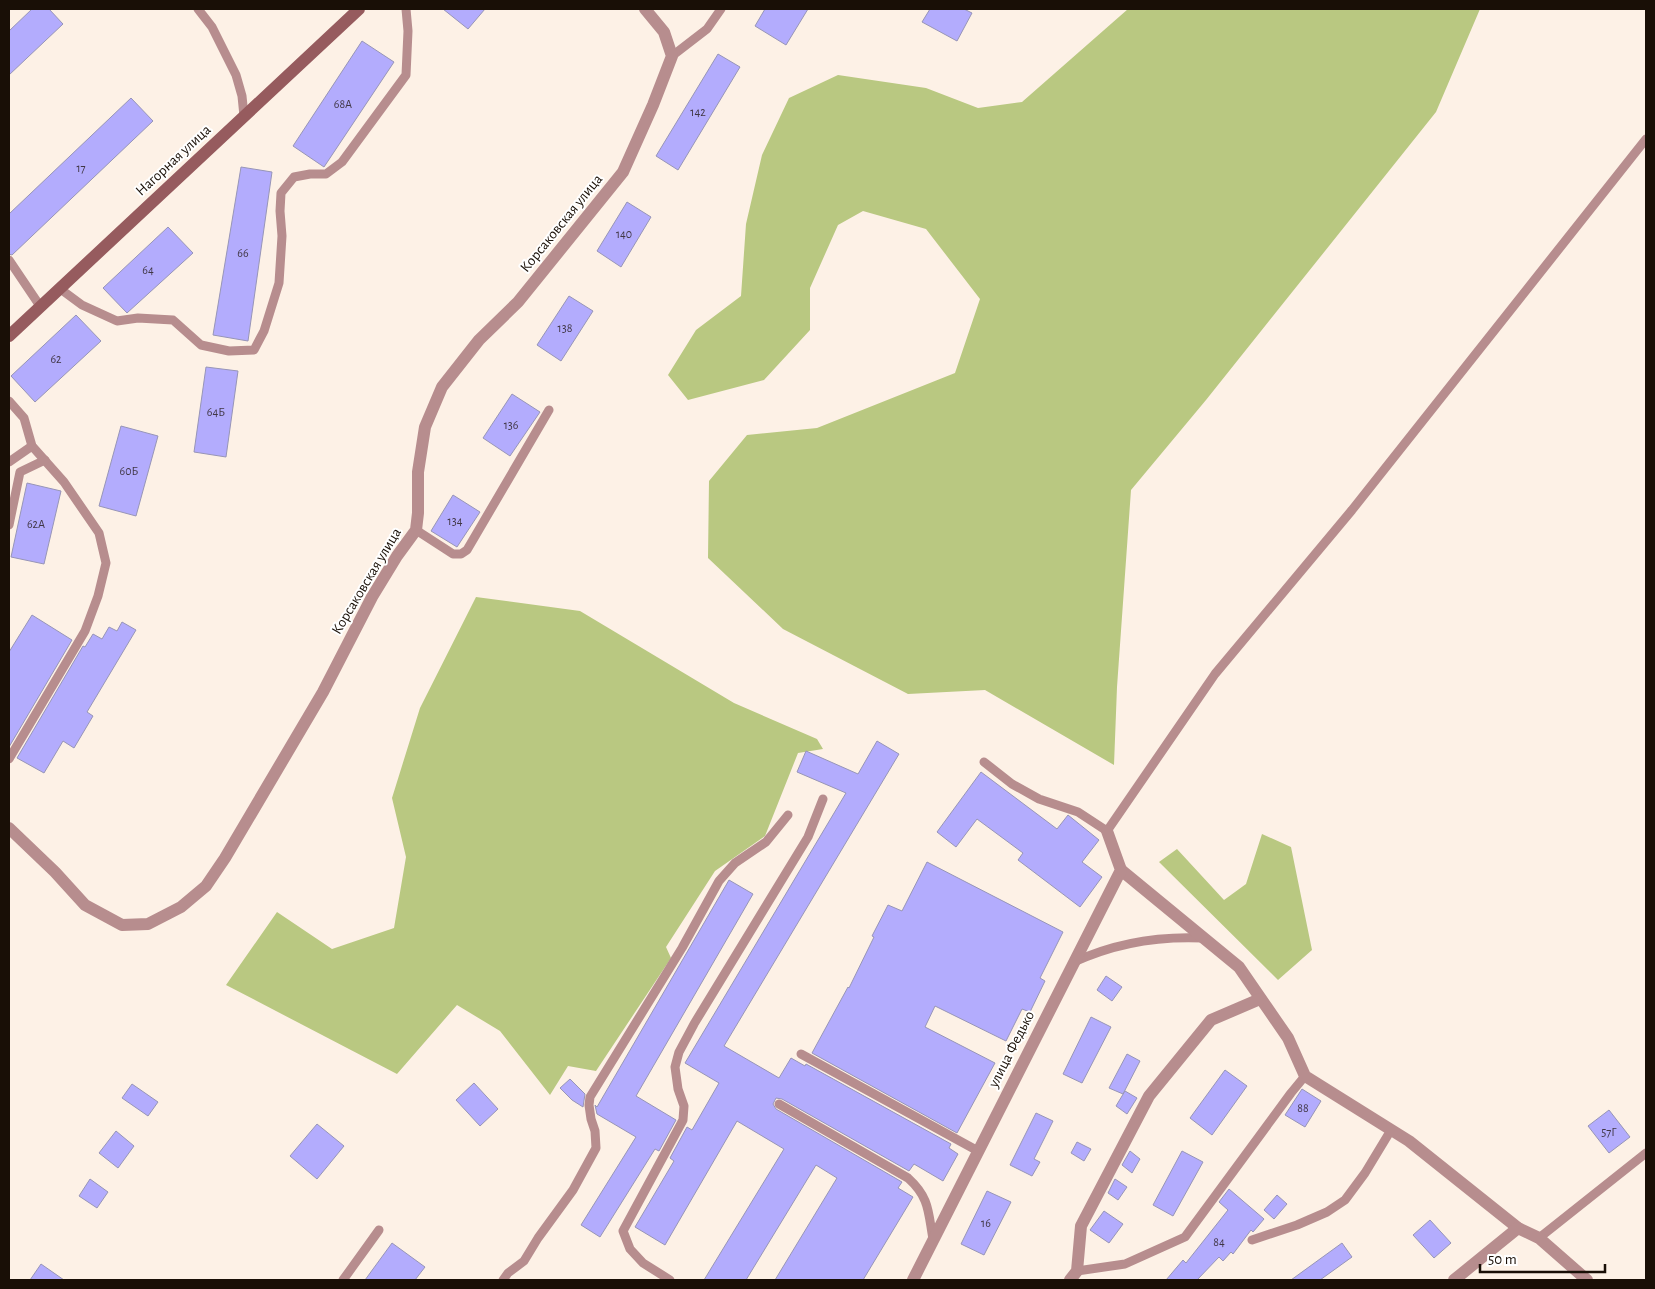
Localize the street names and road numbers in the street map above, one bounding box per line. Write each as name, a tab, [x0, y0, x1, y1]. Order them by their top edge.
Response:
street label: Нагорная улица	[133, 122, 214, 199]
street label: Корсаковская улица	[517, 171, 605, 275]
street label: Корсаковская улица	[329, 525, 404, 637]
street label: улица Федько	[985, 1008, 1037, 1091]

